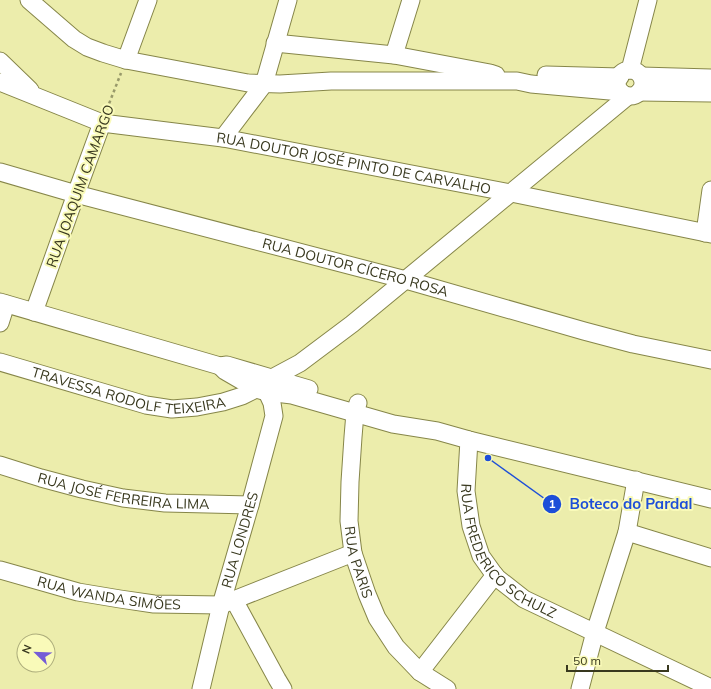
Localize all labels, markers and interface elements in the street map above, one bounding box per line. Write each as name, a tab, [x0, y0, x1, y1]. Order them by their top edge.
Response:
street label: RUA JOAQUIM CAMARGO	[42, 102, 118, 270]
street label: RUA DOUTOR JOSÉ PINTO DE CARVALHO	[216, 128, 492, 198]
street label: RUA DOUTOR CÍCERO ROSA	[260, 234, 451, 301]
street label: TRAVESSA RODOLF TEIXEIRA	[30, 363, 228, 418]
street label: RUA JOSÉ FERREIRA LIMA	[36, 468, 210, 513]
street label: RUA FREDERICO SCHULZ	[457, 483, 559, 622]
street label: RUA LONDRES	[217, 490, 262, 590]
callout: Boteco do Pardal	[542, 491, 700, 518]
text: Boteco do Pardal	[570, 494, 692, 513]
text: 1	[548, 496, 556, 511]
street label: RUA PARIS	[341, 525, 377, 601]
street label: RUA WANDA SIMÕES	[35, 572, 181, 613]
north arrow	[16, 633, 56, 673]
text: N	[19, 643, 35, 656]
scale bar	[567, 647, 668, 673]
text: 50 m	[573, 653, 601, 668]

